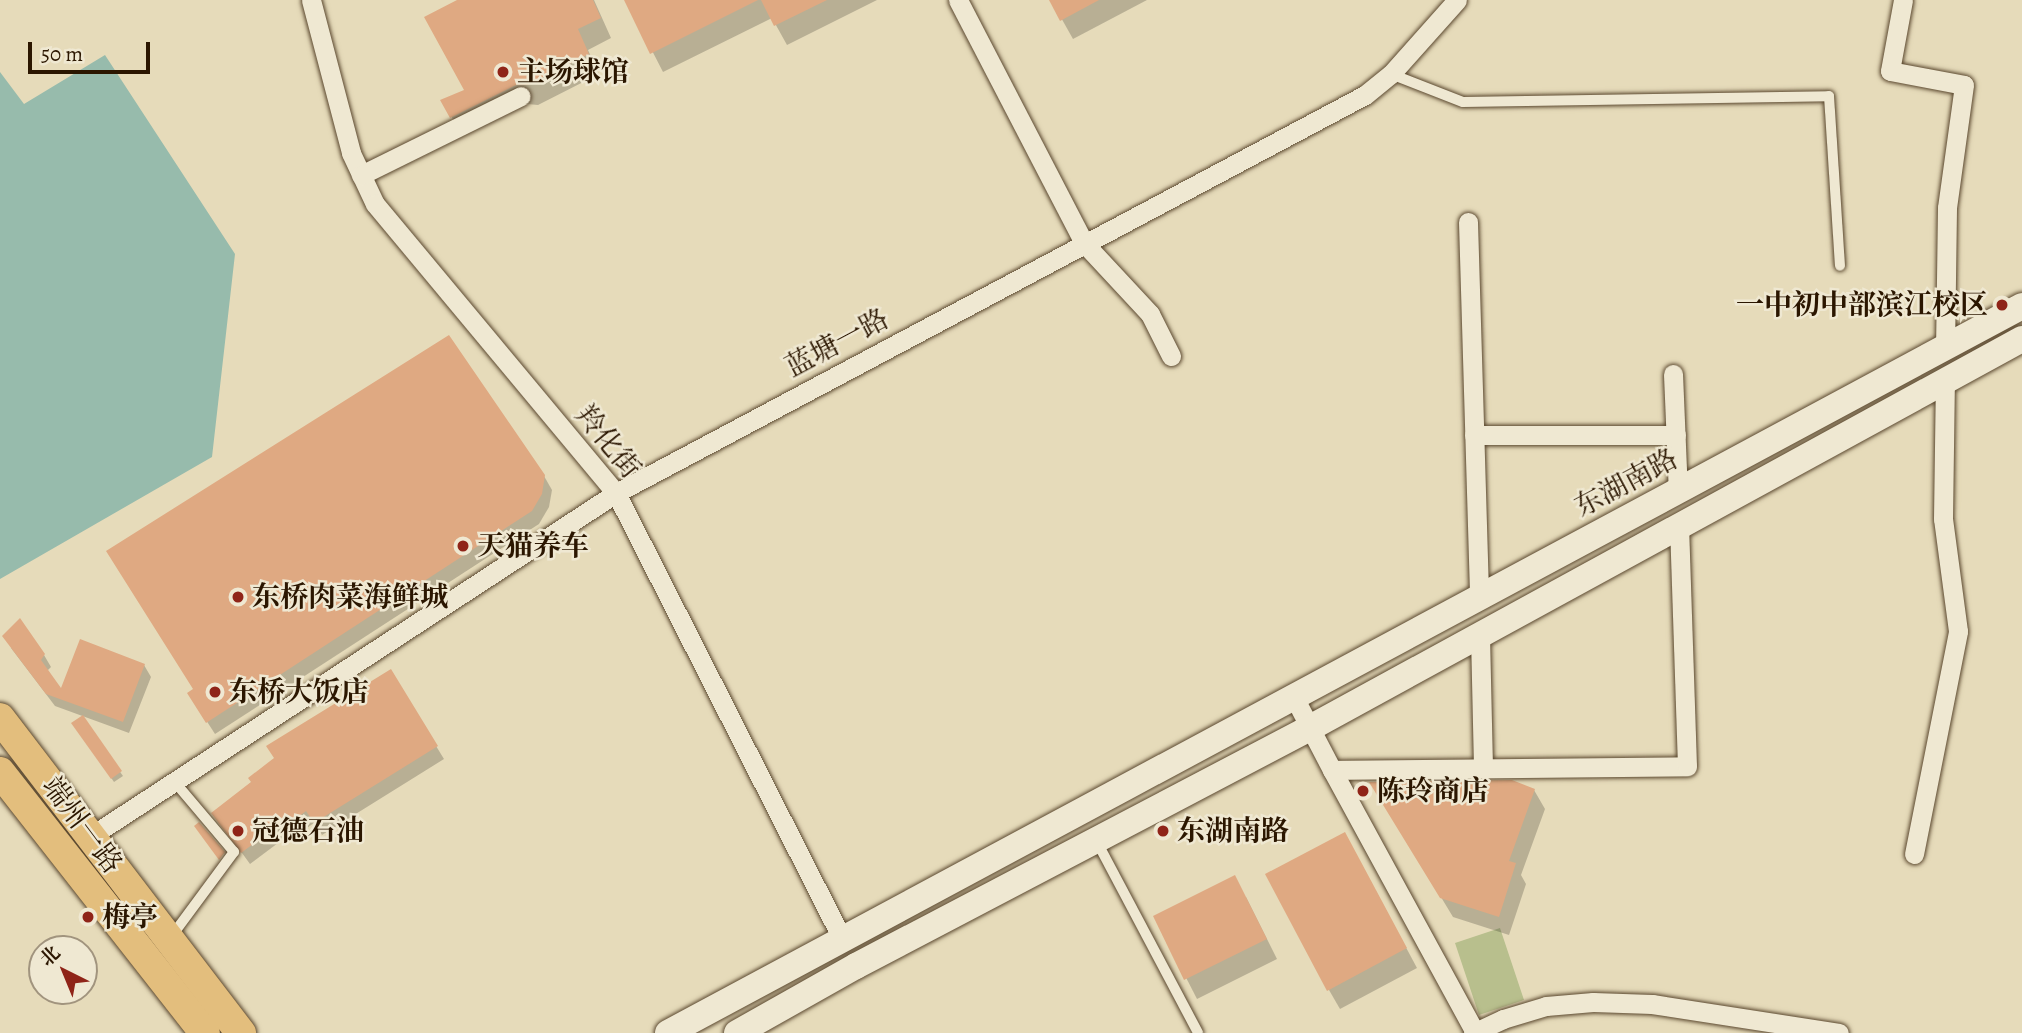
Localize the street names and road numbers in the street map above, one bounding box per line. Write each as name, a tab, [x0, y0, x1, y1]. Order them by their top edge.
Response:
street label: 蓝塘一路	[780, 302, 894, 384]
street label: 羚化街	[569, 399, 647, 485]
street label: 东湖南路	[1569, 442, 1683, 524]
street label: 端州一路	[35, 770, 129, 880]

